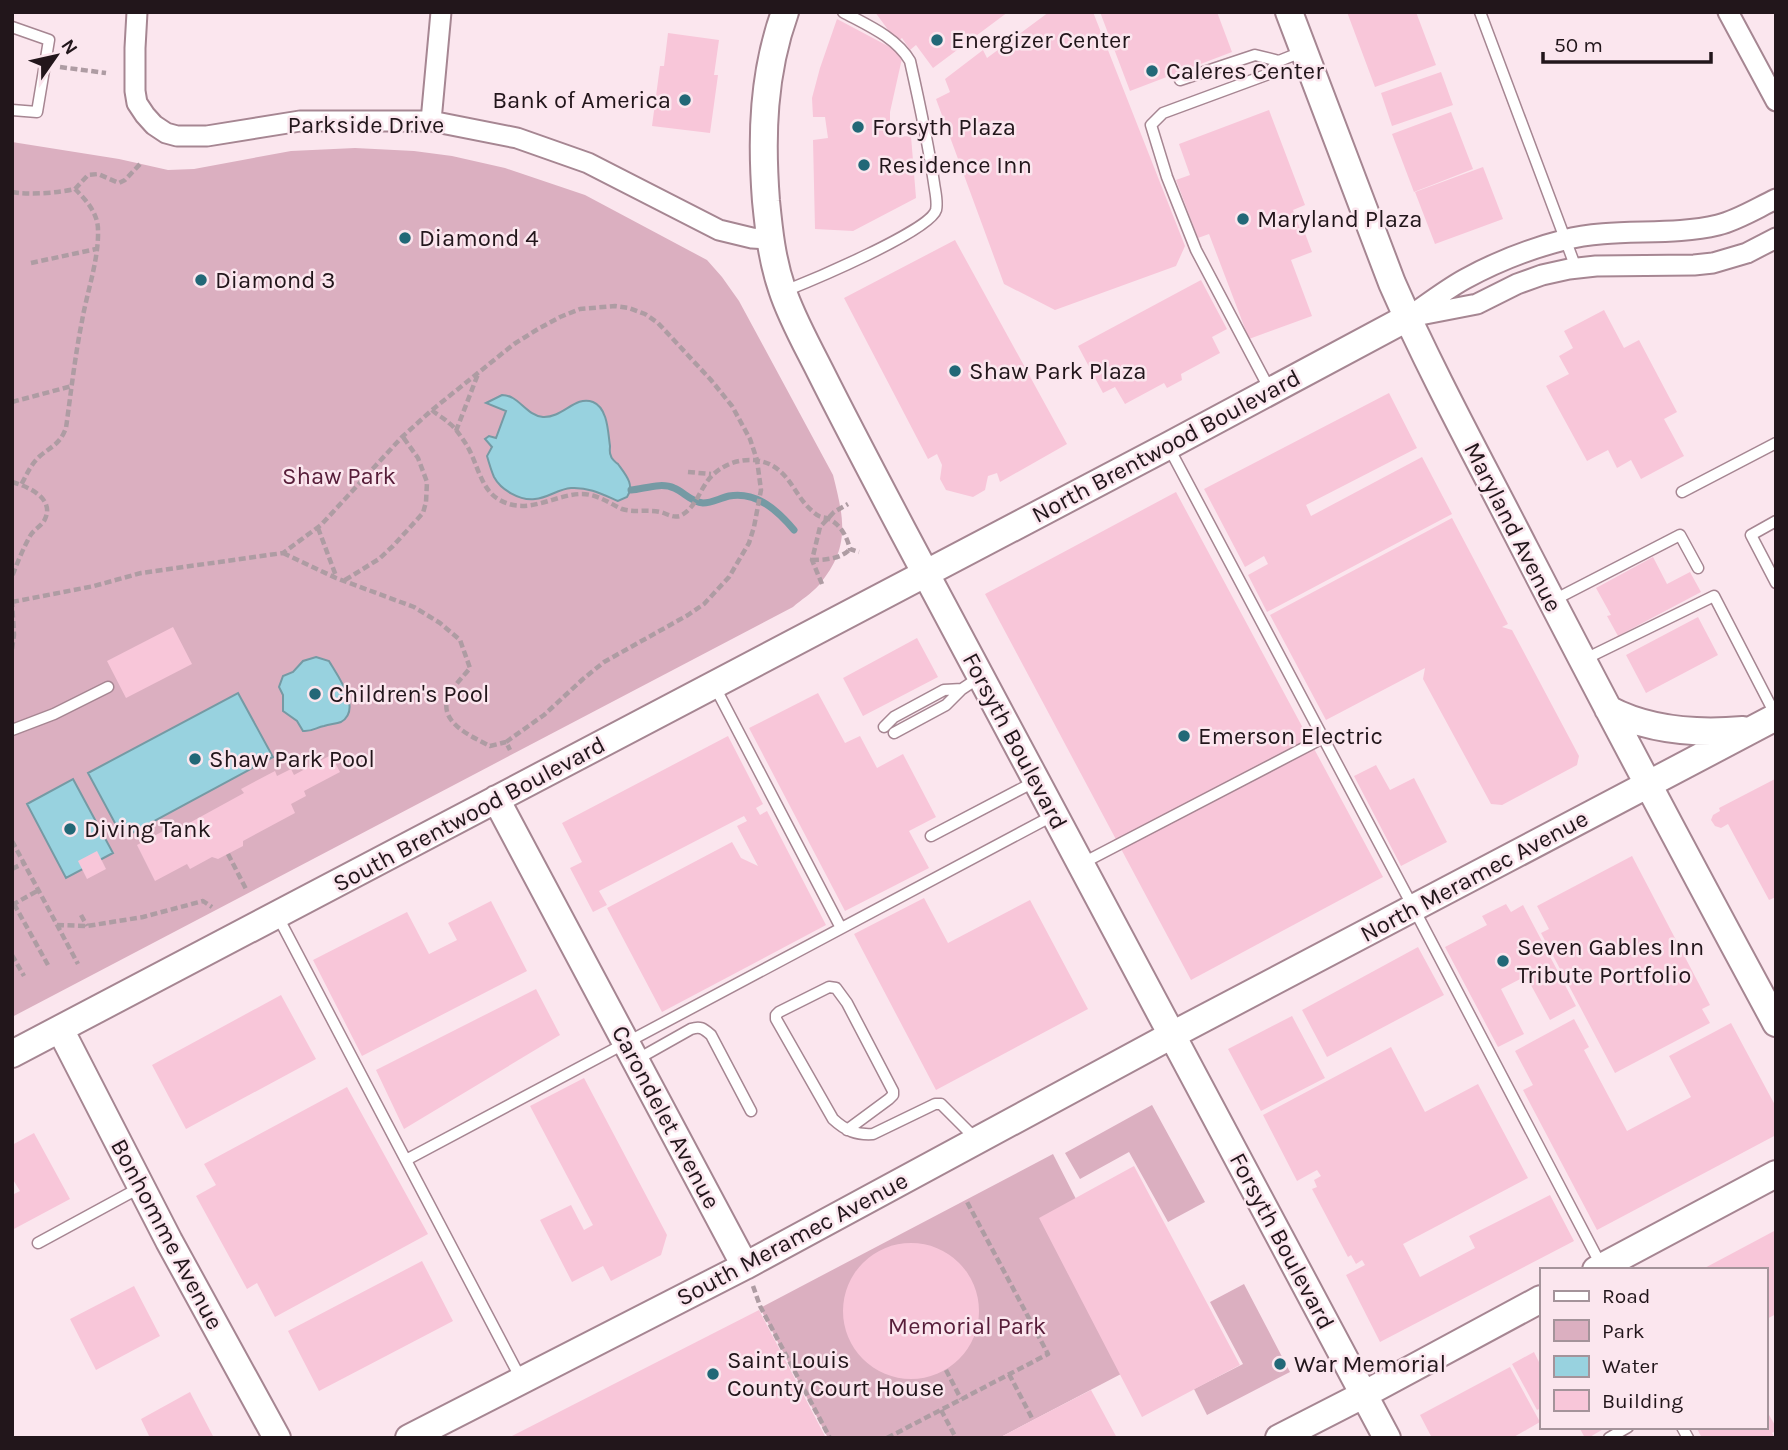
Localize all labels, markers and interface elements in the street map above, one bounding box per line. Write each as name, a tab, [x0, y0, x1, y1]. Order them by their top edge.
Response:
north arrow	[21, 21, 91, 91]
scale bar	[1543, 21, 1711, 65]
place label: Energizer Center	[951, 26, 1130, 54]
marker: Energizer Center	[929, 32, 945, 48]
text: 50 m	[1554, 33, 1603, 57]
text: N	[56, 35, 82, 59]
place label: Caleres Center	[1166, 57, 1324, 85]
marker: Caleres Center	[1144, 63, 1160, 79]
place label: Bank of America	[492, 86, 671, 114]
marker: Bank of America	[677, 92, 693, 108]
street label: Parkside Drive	[288, 111, 444, 139]
place label: Forsyth Plaza	[872, 113, 1016, 141]
marker: Forsyth Plaza	[850, 119, 866, 135]
place label: Residence Inn	[878, 151, 1032, 179]
marker: Residence Inn	[856, 157, 872, 173]
place label: Maryland Plaza	[1257, 205, 1423, 233]
marker: Maryland Plaza	[1235, 211, 1251, 227]
place label: Diamond 4	[419, 224, 539, 252]
marker: Diamond 4	[397, 230, 413, 246]
place label: Diamond 3	[215, 266, 335, 294]
marker: Diamond 3	[193, 272, 209, 288]
place label: Shaw Park Plaza	[969, 357, 1147, 385]
marker: Shaw Park Plaza	[947, 363, 963, 379]
street label: North Brentwood Boulevard	[1027, 363, 1305, 529]
street label: Maryland Avenue	[1458, 437, 1568, 617]
park label: Shaw Park	[282, 462, 396, 490]
street label: Forsyth Boulevard	[957, 648, 1073, 834]
place label: Children's Pool	[329, 680, 490, 708]
marker: Children's Pool	[307, 686, 323, 702]
place label: Emerson Electric	[1198, 722, 1383, 750]
marker: Emerson Electric	[1176, 728, 1192, 744]
street label: South Brentwood Boulevard	[328, 730, 610, 898]
place label: Shaw Park Pool	[209, 745, 375, 773]
marker: Shaw Park Pool	[187, 751, 203, 767]
street label: North Meramec Avenue	[1355, 804, 1593, 948]
place label: Diving Tank	[84, 815, 211, 843]
marker: Diving Tank	[62, 821, 78, 837]
place label: Seven Gables Inn Tribute Portfolio	[1517, 933, 1704, 989]
marker: Seven Gables Inn Tribute Portfolio	[1495, 953, 1511, 969]
street label: Carondelet Avenue	[606, 1021, 726, 1213]
street label: Bonhomme Avenue	[105, 1134, 229, 1334]
street label: Forsyth Boulevard	[1224, 1148, 1340, 1334]
street label: South Meramec Avenue	[672, 1166, 912, 1312]
legend	[1540, 1268, 1767, 1429]
text: Road	[1602, 1284, 1650, 1308]
park label: Memorial Park	[888, 1312, 1046, 1340]
text: Park	[1602, 1319, 1645, 1343]
place label: Saint Louis County Court House	[727, 1346, 944, 1402]
place label: War Memorial	[1294, 1350, 1446, 1378]
text: Water	[1602, 1354, 1658, 1378]
marker: War Memorial	[1272, 1356, 1288, 1372]
marker: Saint Louis County Court House	[705, 1366, 721, 1382]
text: Building	[1602, 1389, 1683, 1413]

